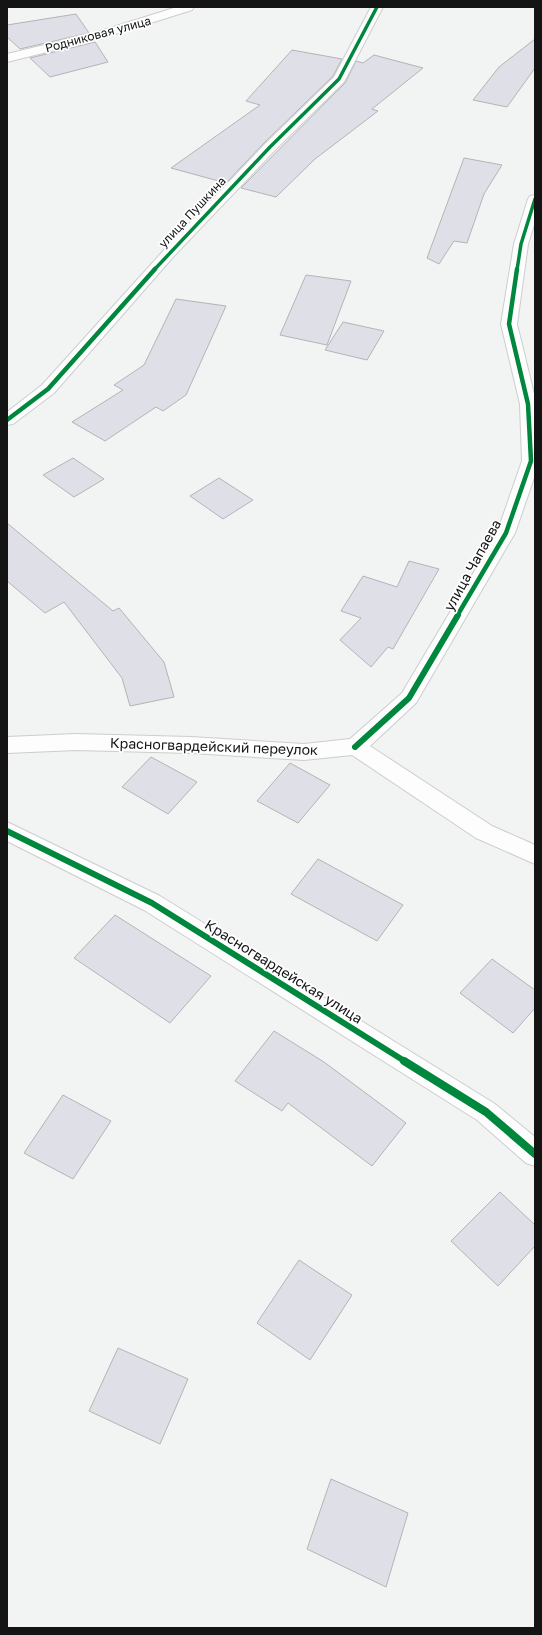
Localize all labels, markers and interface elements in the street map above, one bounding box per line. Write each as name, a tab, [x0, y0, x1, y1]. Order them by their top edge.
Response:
street label: Родниковая улица	[43, 13, 153, 55]
street label: улица Пушкина	[155, 173, 229, 251]
street label: улица Чапаева	[440, 516, 504, 614]
street label: Красногвардейский переулок	[110, 734, 318, 758]
street label: Красногвардейская улица	[202, 915, 366, 1027]

